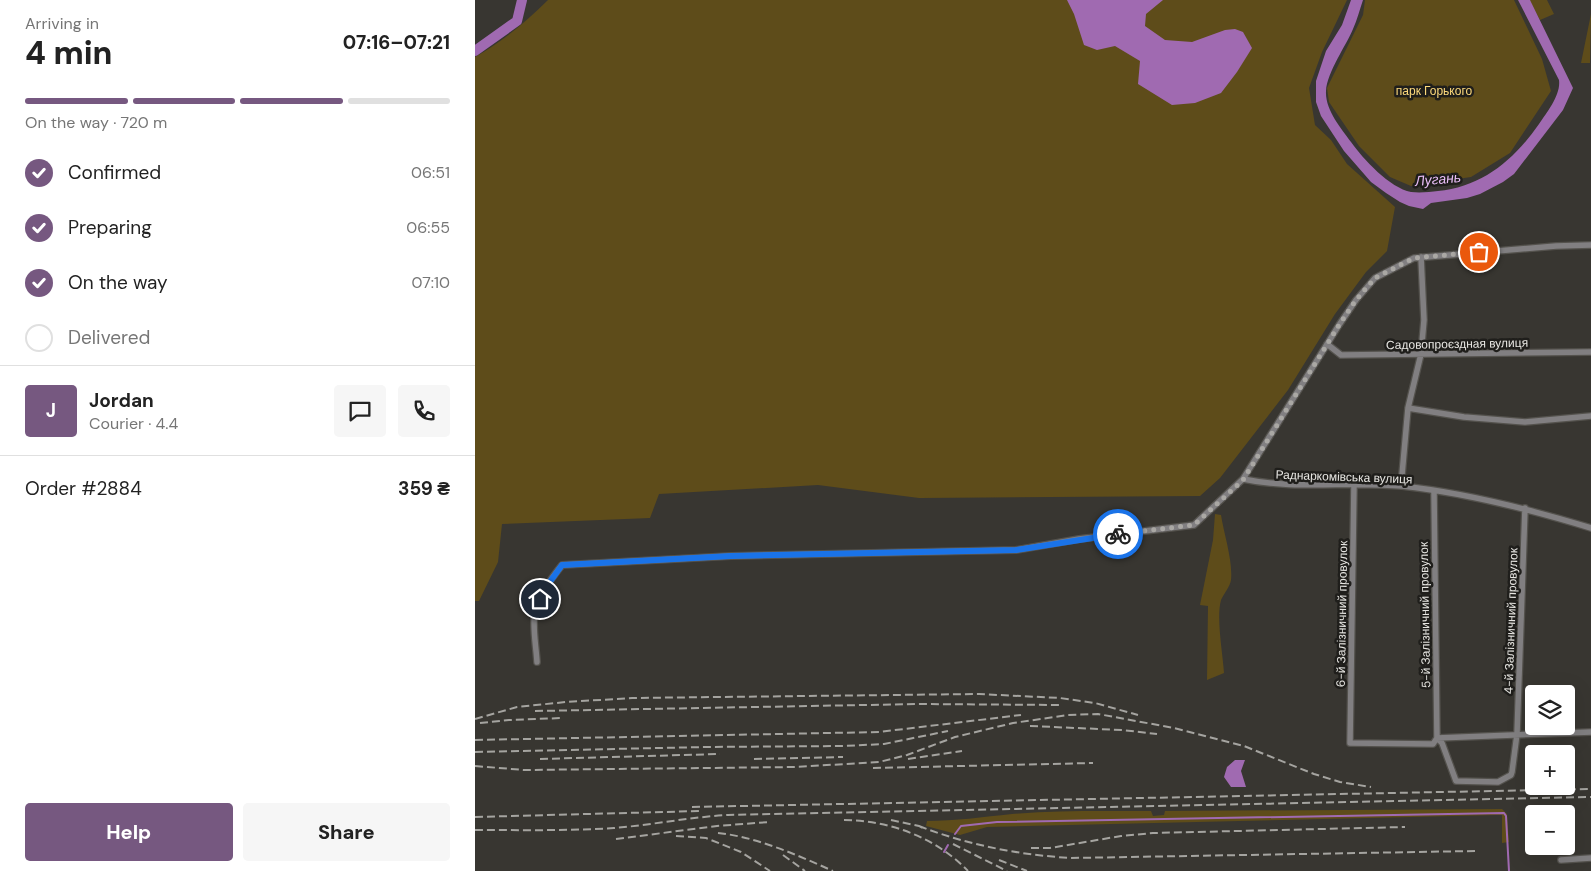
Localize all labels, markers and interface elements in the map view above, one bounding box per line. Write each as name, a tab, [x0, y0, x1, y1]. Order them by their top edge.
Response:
text: Arriving in	[25, 13, 99, 34]
text: 07:16–07:21	[343, 30, 450, 55]
text: 4 min	[25, 32, 112, 74]
park label: парк Горького	[1396, 83, 1473, 99]
text: On the way · 720 m	[25, 112, 167, 133]
icon: check	[25, 159, 53, 187]
text: Confirmed	[68, 160, 161, 185]
text: 06:51	[411, 162, 450, 183]
water label: Лугань	[1413, 168, 1462, 190]
icon: check	[25, 214, 53, 242]
text: Preparing	[68, 215, 152, 240]
text: 06:55	[406, 217, 450, 238]
pin	[1458, 231, 1500, 273]
icon: bag	[1465, 238, 1493, 266]
icon: check	[25, 269, 53, 297]
text: On the way	[68, 270, 168, 295]
text: 07:10	[412, 272, 450, 293]
text: Delivered	[68, 325, 150, 350]
street label: Садовопроєздная вулиця	[1386, 335, 1528, 353]
button: chat	[334, 385, 386, 437]
button: phone	[398, 385, 450, 437]
text: Jordan	[89, 388, 154, 413]
text: J	[46, 398, 56, 423]
text: Courier · 4.4	[89, 413, 178, 434]
street label: Раднаркомівська вулиця	[1275, 467, 1413, 487]
text: Order #2884	[25, 476, 142, 501]
text: 359 ₴	[398, 476, 450, 501]
courier	[1093, 509, 1143, 559]
icon: bike	[1104, 520, 1132, 548]
street label: 6-й Залізничний провулок	[1333, 540, 1351, 687]
street label: 5-й Залізничний провулок	[1416, 541, 1434, 688]
street label: 4-й Залізничний провулок	[1500, 547, 1522, 694]
pin	[519, 578, 561, 620]
icon: home	[526, 585, 554, 613]
map controls	[1525, 685, 1575, 855]
button: layers	[1525, 685, 1575, 735]
button: +	[1525, 745, 1575, 795]
button: Help	[25, 803, 233, 861]
button: Share	[243, 803, 450, 861]
button: −	[1525, 805, 1575, 855]

